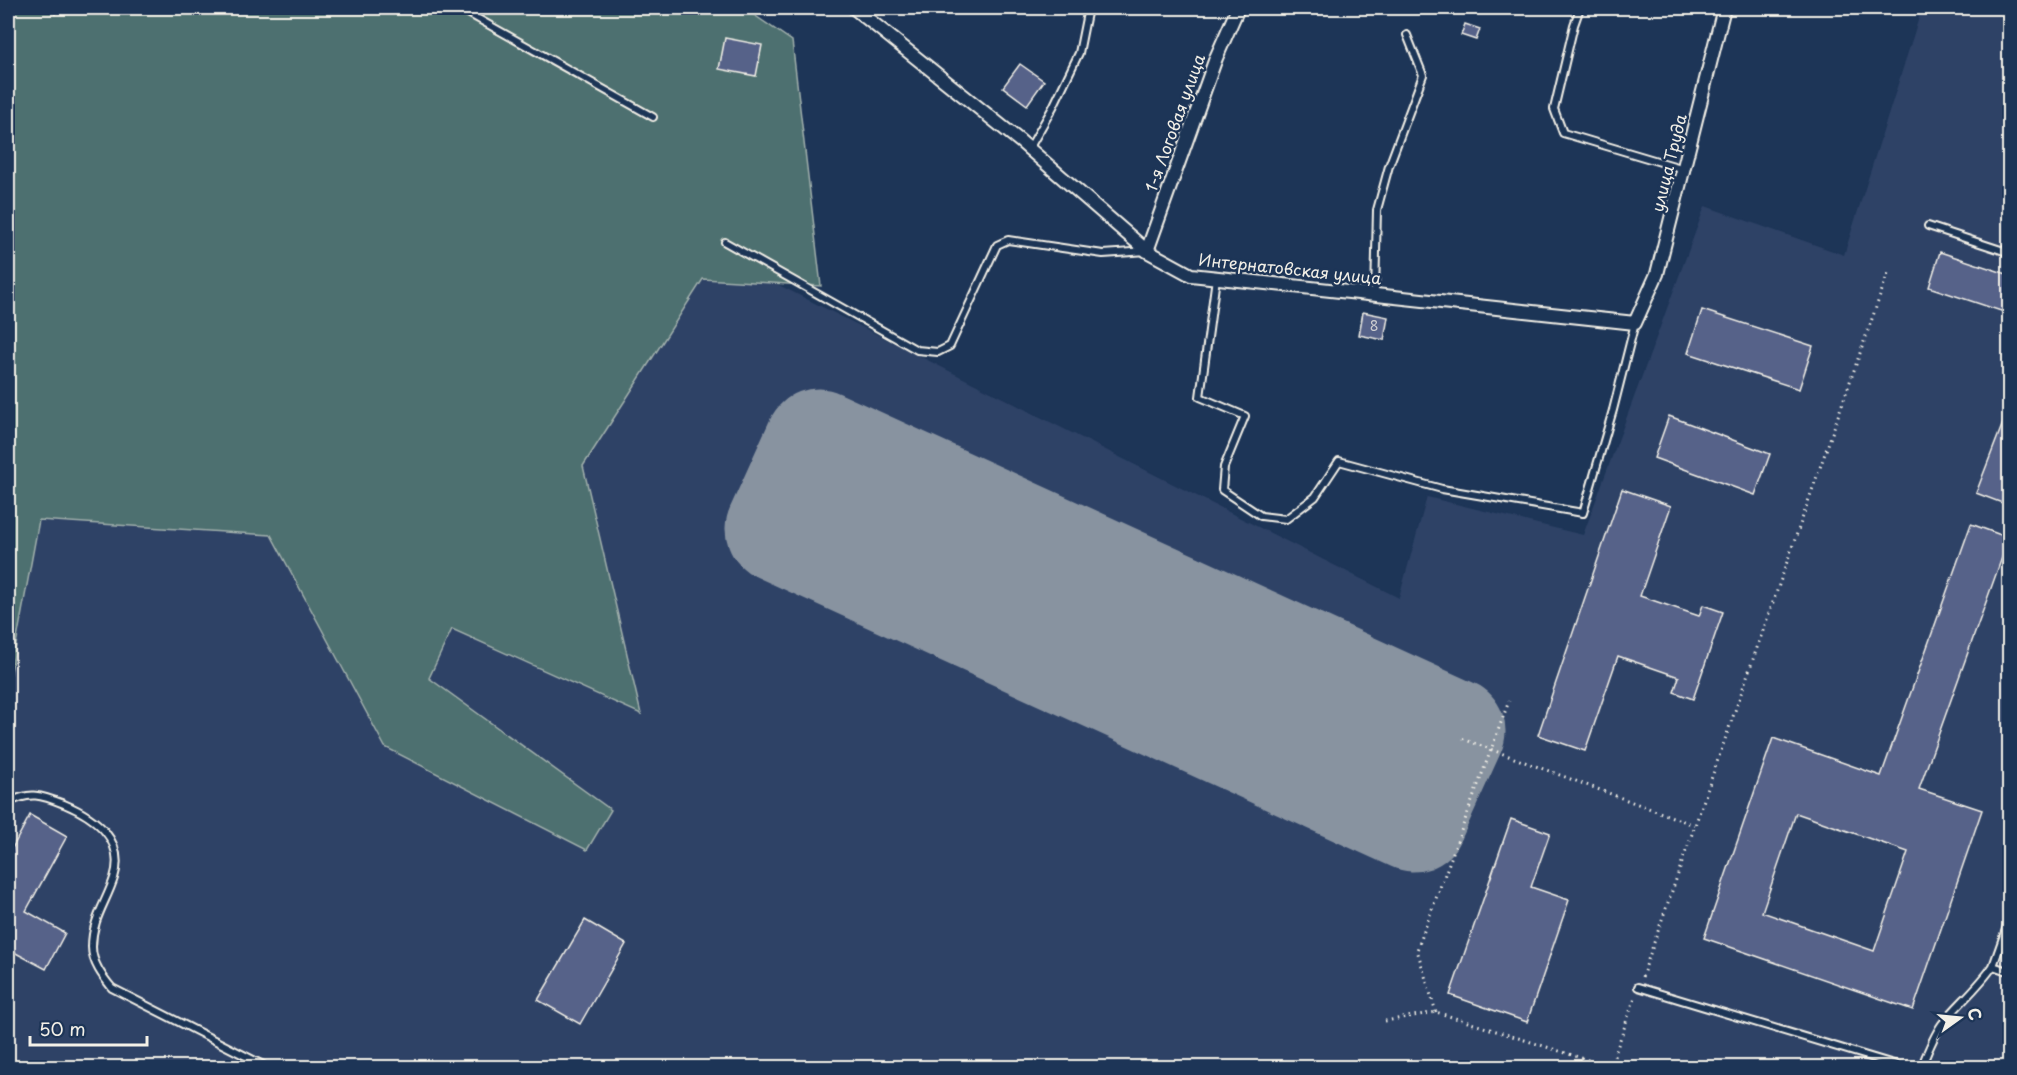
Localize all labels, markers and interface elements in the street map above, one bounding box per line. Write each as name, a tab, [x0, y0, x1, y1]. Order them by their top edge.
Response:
street label: 1-я Логовая улица	[1138, 50, 1210, 195]
street label: улица Труда	[1644, 111, 1692, 214]
street label: Интернатовская улица	[1198, 246, 1383, 290]
house number: 8	[1370, 315, 1378, 336]
north arrow	[1930, 988, 1990, 1048]
text: С	[1962, 1005, 1989, 1023]
scale bar	[30, 1009, 147, 1047]
text: 50 m	[39, 1015, 86, 1042]

